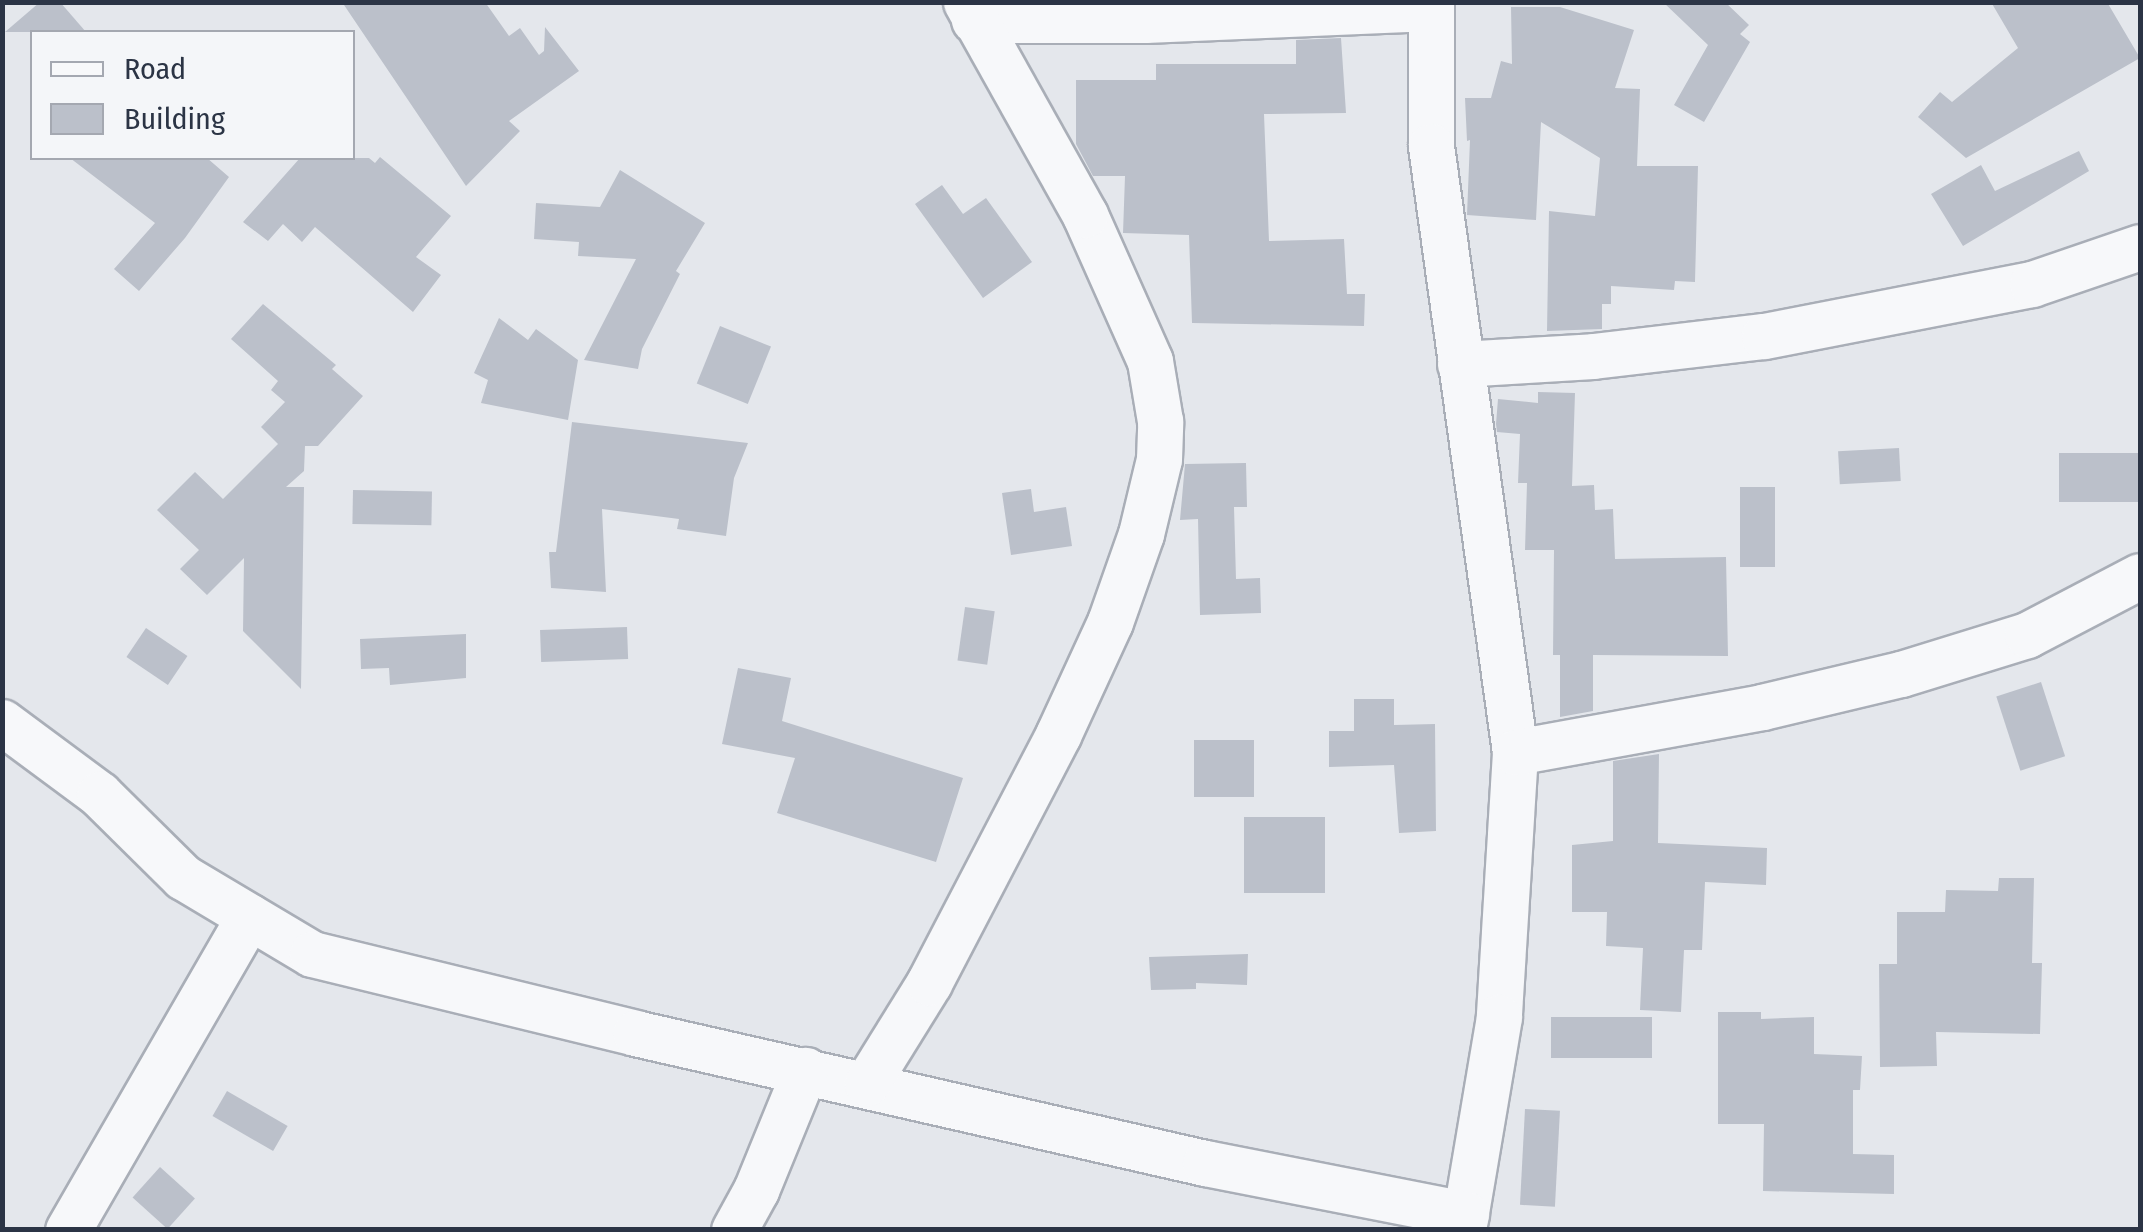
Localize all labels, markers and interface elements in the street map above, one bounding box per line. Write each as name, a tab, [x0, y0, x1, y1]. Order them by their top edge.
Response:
legend	[30, 30, 355, 160]
text: Road	[124, 51, 186, 87]
text: Building	[124, 101, 225, 137]

